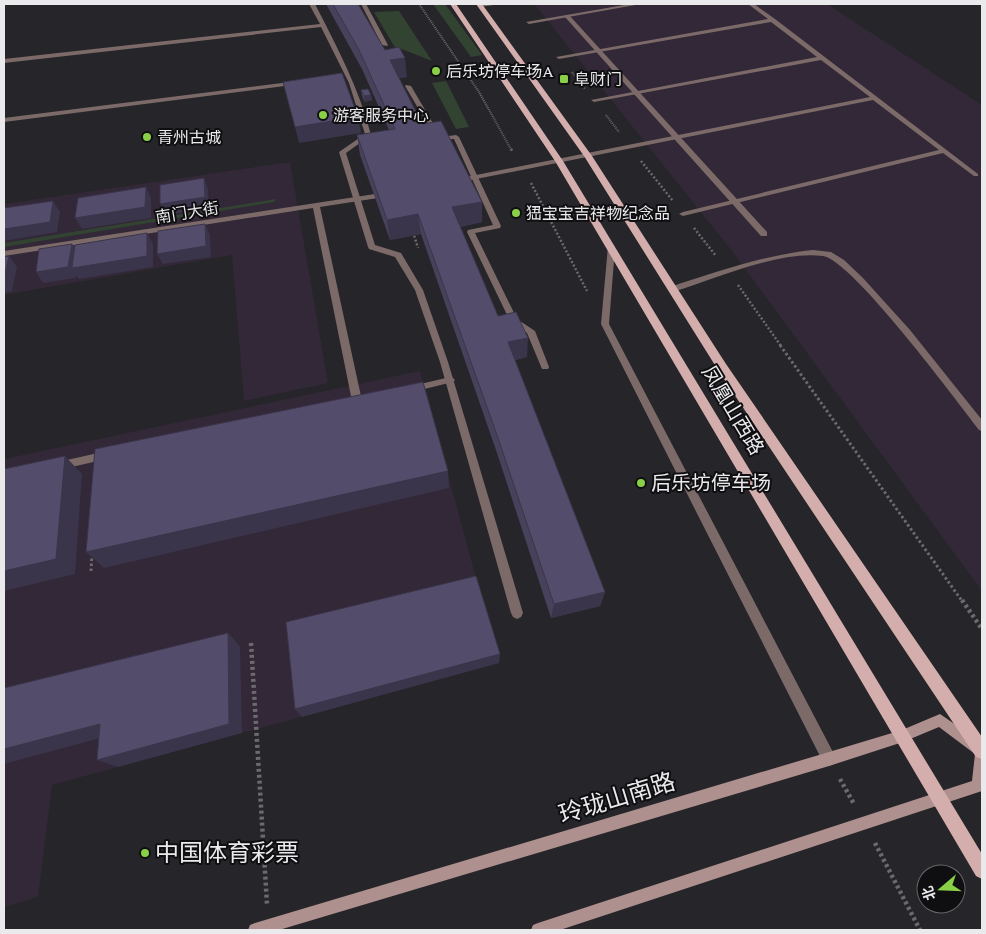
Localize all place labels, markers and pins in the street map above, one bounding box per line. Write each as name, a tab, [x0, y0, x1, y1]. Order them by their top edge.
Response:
place label: 后乐坊停车场A	[446, 60, 554, 84]
marker: 后乐坊停车场A	[430, 65, 442, 77]
place label: 阜财门	[574, 68, 622, 92]
marker: 阜财门	[558, 73, 570, 85]
place label: 游客服务中心	[333, 104, 429, 128]
marker: 游客服务中心	[317, 109, 329, 121]
place label: 青州古城	[157, 126, 221, 150]
marker: 青州古城	[141, 131, 153, 143]
place label: 峱宝宝吉祥物纪念品	[526, 202, 670, 226]
marker: 峱宝宝吉祥物纪念品	[510, 207, 522, 219]
place label: 后乐坊停车场	[651, 469, 771, 499]
marker: 后乐坊停车场	[635, 477, 647, 489]
place label: 中国体育彩票	[155, 836, 299, 872]
marker: 中国体育彩票	[139, 847, 151, 859]

